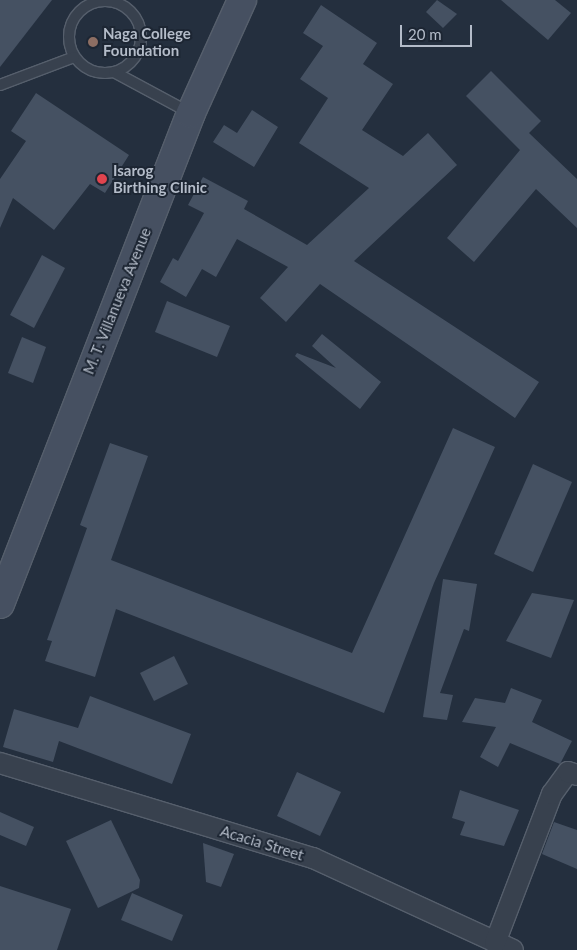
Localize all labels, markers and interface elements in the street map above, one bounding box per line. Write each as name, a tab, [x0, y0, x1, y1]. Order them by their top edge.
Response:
scale bar	[402, 15, 474, 47]
place label: Naga College Foundation	[103, 24, 191, 59]
text: 20 m	[408, 25, 442, 43]
marker: Naga College Foundation	[87, 36, 99, 48]
place label: Isarog Birthing Clinic	[113, 161, 207, 196]
marker: Isarog Birthing Clinic	[95, 172, 109, 186]
street label: M. T. Villanueva Avenue	[79, 224, 155, 378]
street label: Acacia Street	[218, 822, 306, 864]

